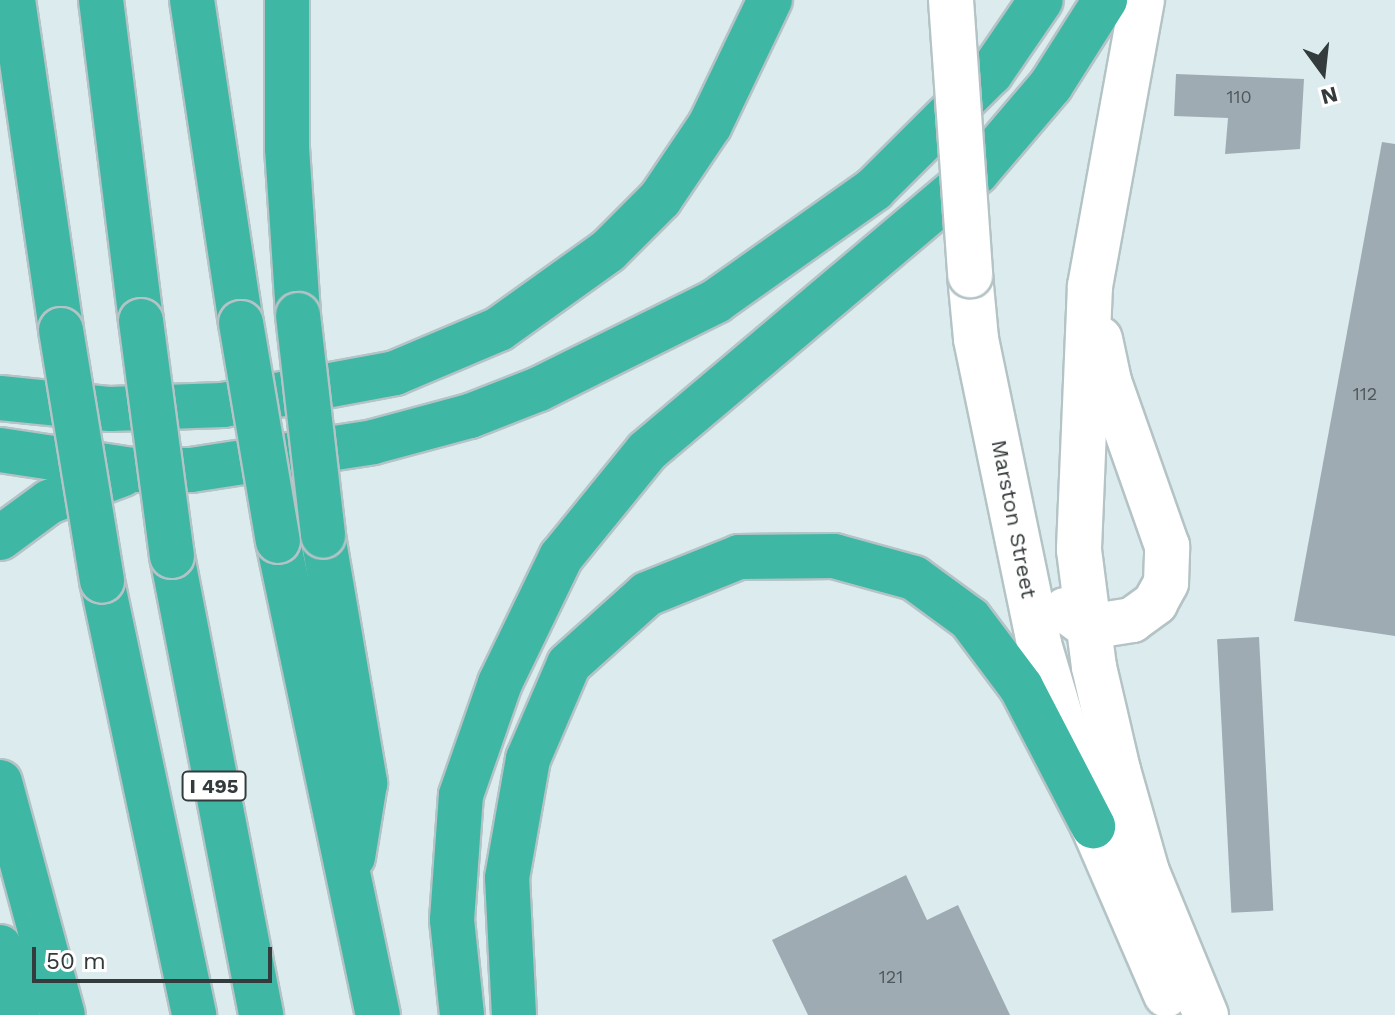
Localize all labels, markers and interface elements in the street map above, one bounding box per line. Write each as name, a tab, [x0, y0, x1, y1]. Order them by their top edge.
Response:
north arrow	[1283, 32, 1363, 112]
text: N	[1318, 81, 1340, 110]
house number: 110	[1226, 86, 1252, 108]
house number: 112	[1353, 383, 1377, 405]
street label: Marston Street	[986, 437, 1042, 601]
road number: I 495	[180, 770, 248, 802]
scale bar	[36, 931, 276, 981]
text: 50 m	[46, 947, 106, 975]
house number: 121	[879, 966, 903, 988]

